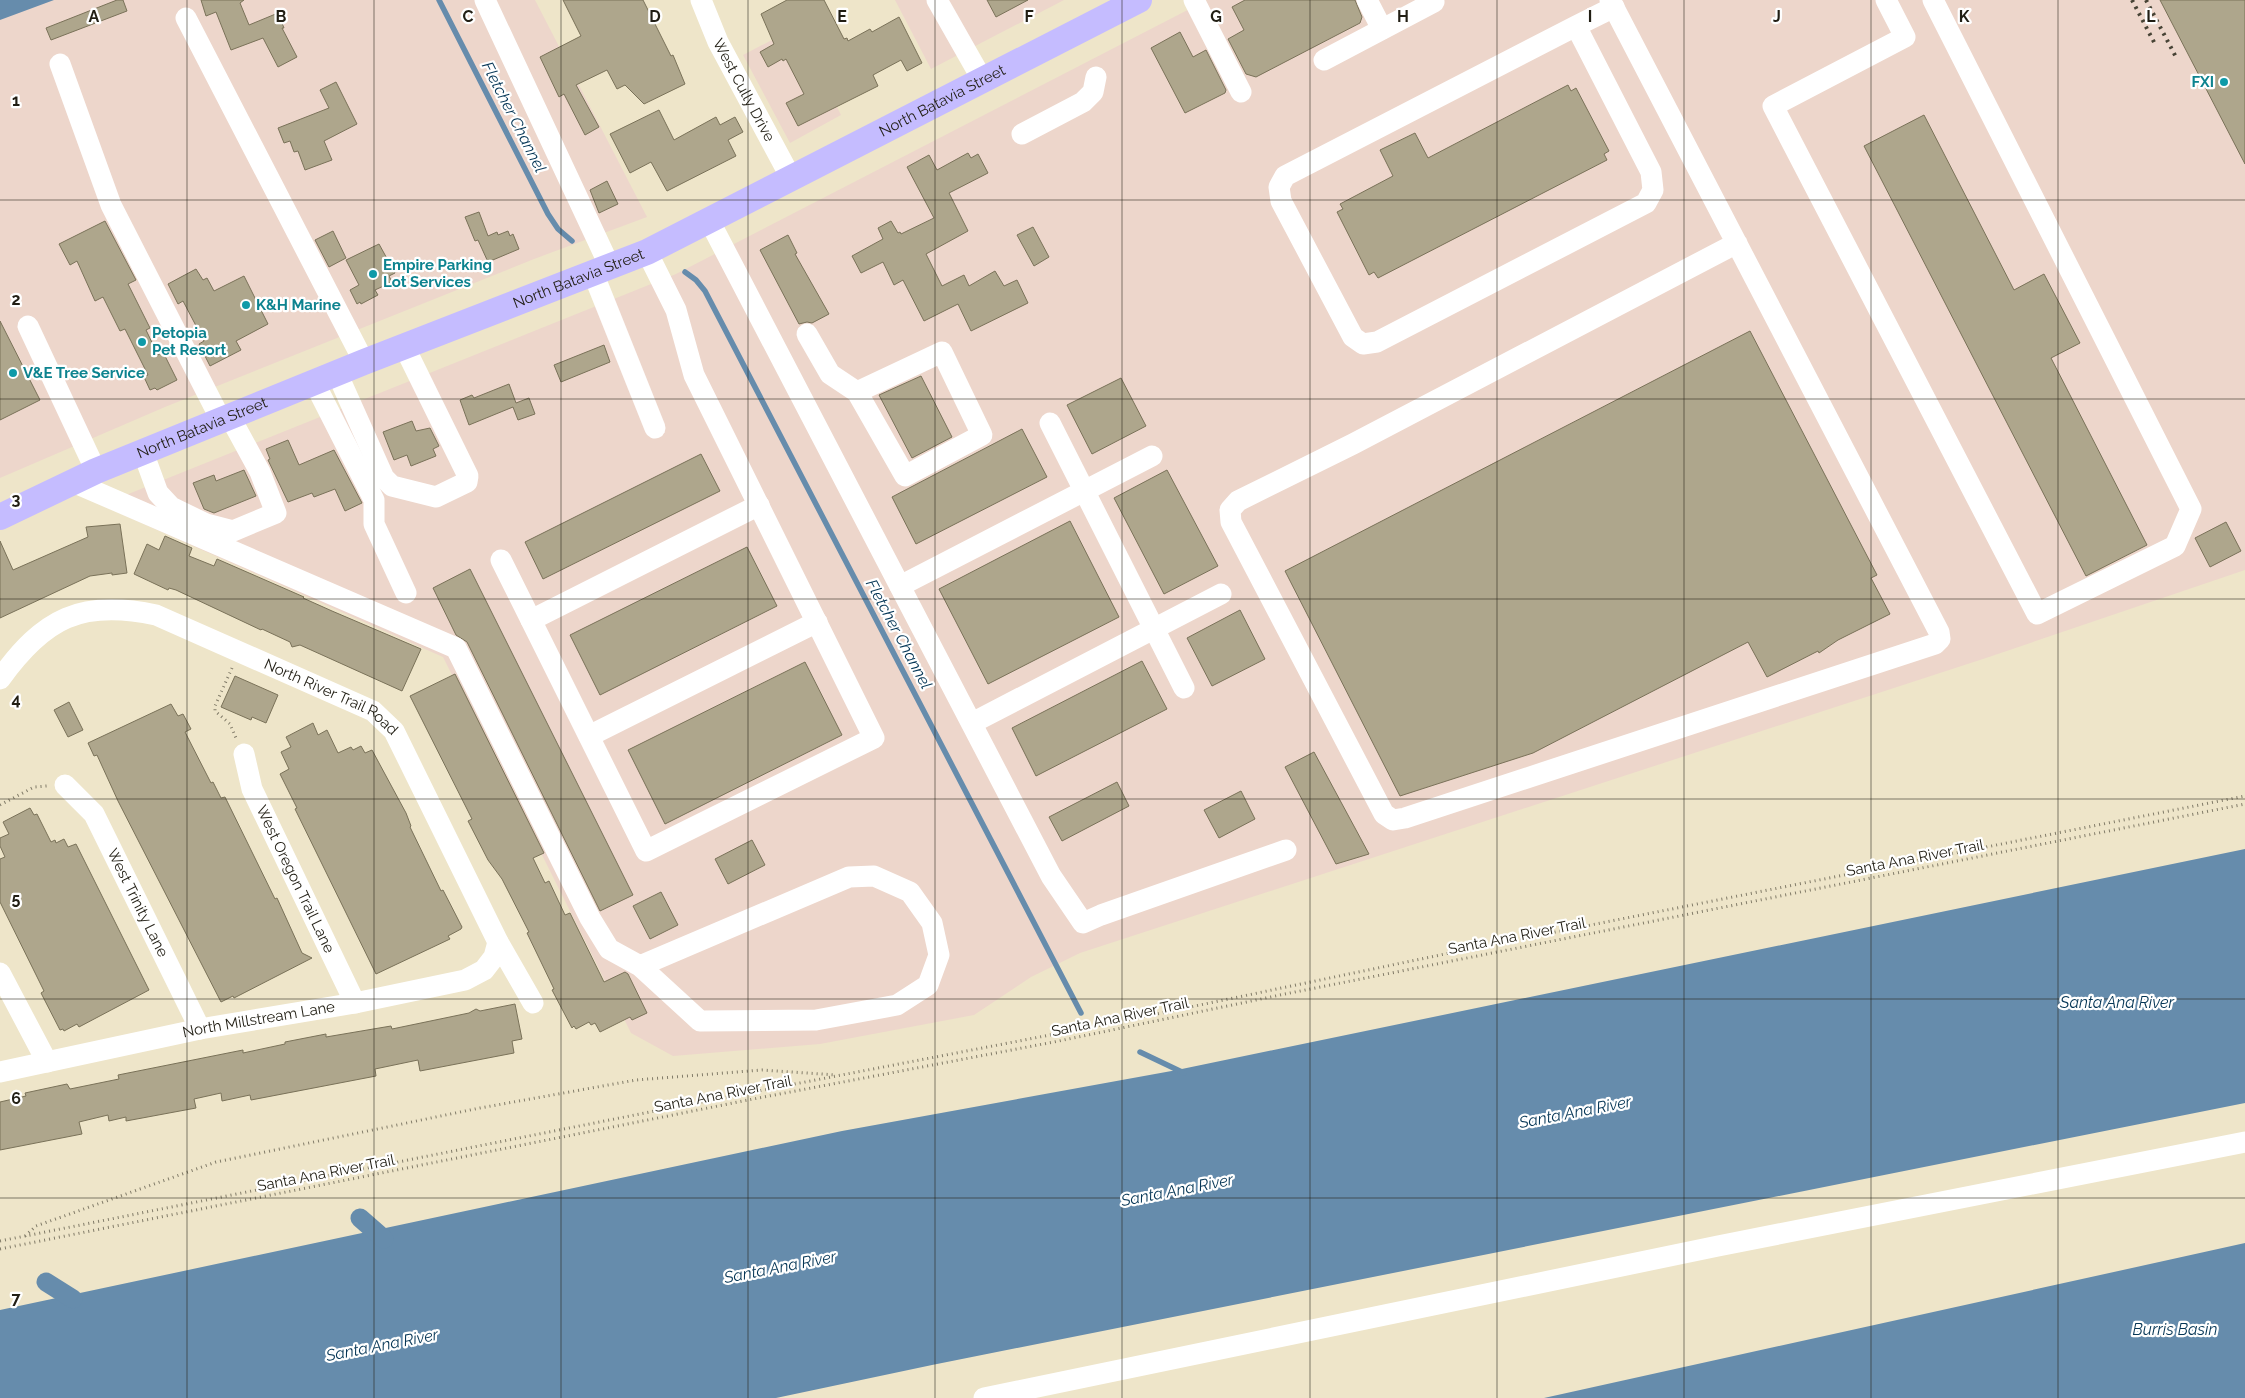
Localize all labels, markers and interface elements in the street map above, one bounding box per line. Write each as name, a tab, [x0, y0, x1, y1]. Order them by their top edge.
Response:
text: A	[89, 7, 100, 26]
text: B	[276, 7, 287, 26]
text: C	[463, 7, 474, 26]
text: D	[649, 7, 661, 26]
text: E	[837, 7, 847, 26]
text: F	[1024, 7, 1034, 26]
text: G	[1210, 7, 1222, 26]
text: H	[1397, 7, 1409, 26]
text: I	[1588, 7, 1592, 26]
text: J	[1773, 7, 1781, 26]
text: K	[1959, 7, 1970, 26]
text: L	[2146, 7, 2156, 26]
street label: West Cully Drive	[709, 36, 779, 145]
water label: Fletcher Channel	[478, 59, 550, 175]
street label: North Batavia Street	[876, 61, 1008, 141]
place label: FXI	[2191, 73, 2214, 91]
marker: FXI	[2218, 76, 2230, 88]
text: 1	[12, 91, 20, 110]
street label: North Batavia Street	[510, 245, 647, 312]
place label: Empire Parking Lot Services	[383, 256, 492, 291]
marker: Empire Parking Lot Services	[367, 268, 379, 280]
text: 2	[11, 290, 21, 309]
place label: K&H Marine	[256, 296, 341, 314]
marker: K&H Marine	[240, 299, 252, 311]
place label: Petopia Pet Resort	[152, 324, 226, 359]
marker: Petopia Pet Resort	[136, 336, 148, 348]
place label: V&E Tree Service	[23, 364, 145, 382]
marker: V&E Tree Service	[7, 367, 19, 379]
street label: North Batavia Street	[134, 393, 270, 462]
text: 3	[12, 490, 21, 509]
water label: Fletcher Channel	[862, 576, 936, 692]
street label: North River Trail Road	[261, 655, 402, 739]
text: 4	[11, 690, 21, 709]
street label: West Oregon Trail Lane	[252, 803, 339, 956]
street label: Santa Ana River Trail	[1845, 836, 1986, 880]
street label: West Trinity Lane	[103, 846, 172, 960]
text: 5	[12, 889, 21, 908]
street label: Santa Ana River Trail	[1447, 914, 1588, 958]
street label: Santa Ana River Trail	[1050, 993, 1191, 1040]
water label: Santa Ana River	[2059, 993, 2174, 1012]
street label: North Millstream Lane	[181, 997, 336, 1042]
street label: Santa Ana River Trail	[653, 1072, 794, 1116]
text: 6	[11, 1089, 21, 1108]
water label: Santa Ana River	[1516, 1092, 1633, 1132]
street label: Santa Ana River Trail	[256, 1151, 397, 1195]
water label: Santa Ana River	[1118, 1170, 1235, 1210]
water label: Santa Ana River	[721, 1247, 838, 1287]
text: 7	[12, 1289, 21, 1308]
water label: Burris Basin	[2133, 1320, 2217, 1339]
water label: Santa Ana River	[323, 1325, 440, 1365]

